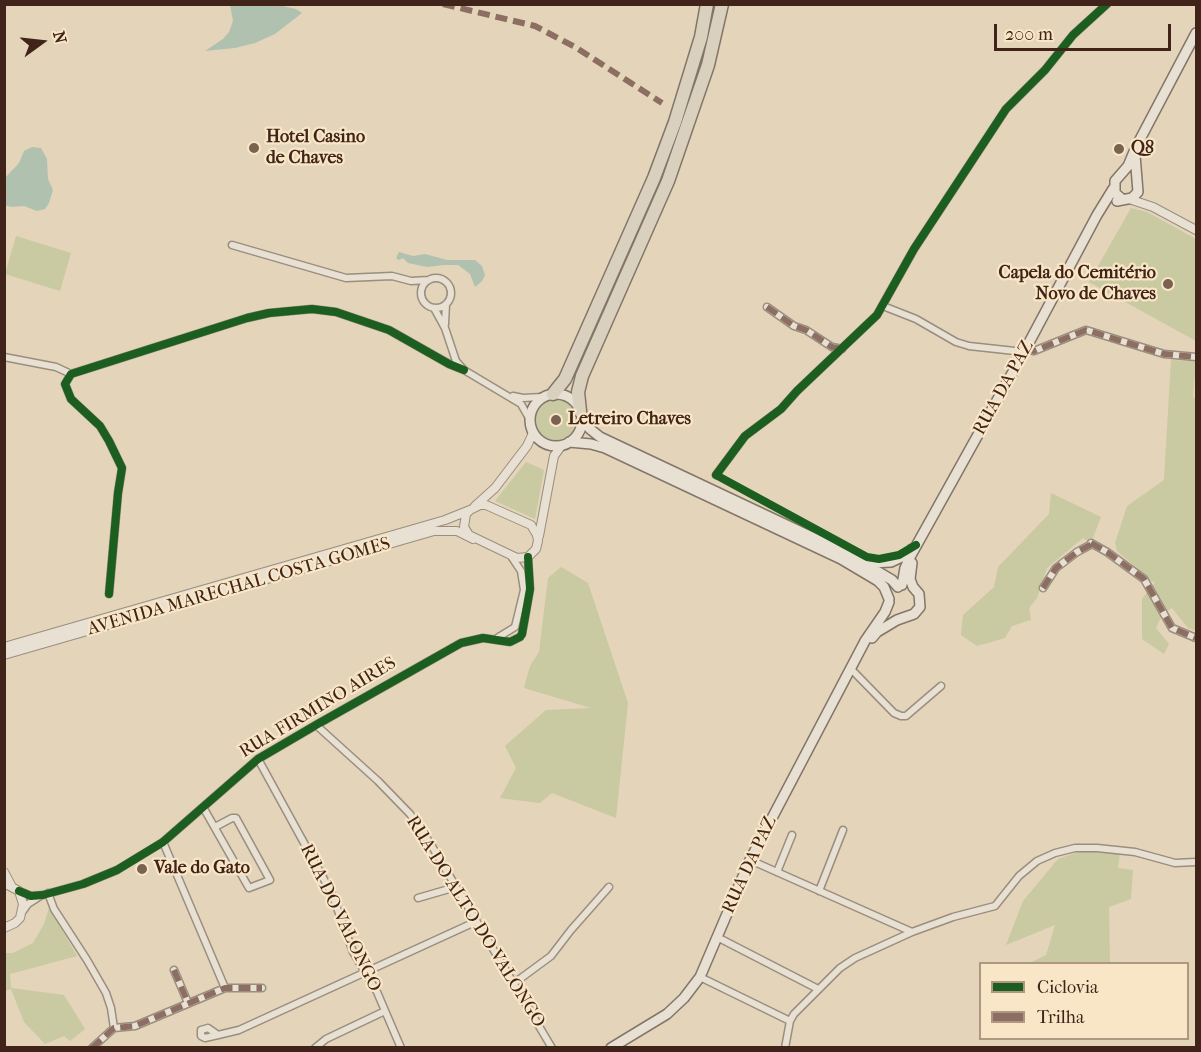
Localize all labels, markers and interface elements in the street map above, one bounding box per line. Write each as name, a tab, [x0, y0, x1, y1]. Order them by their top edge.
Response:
north arrow	[12, 12, 72, 72]
scale bar	[997, 12, 1174, 50]
text: 200 m	[1005, 24, 1053, 45]
text: N	[49, 29, 71, 46]
place label: Hotel Casino de Chaves	[266, 127, 365, 170]
place label: Q8	[1131, 138, 1154, 160]
marker: Hotel Casino de Chaves	[247, 141, 261, 155]
marker: Q8	[1112, 142, 1126, 156]
place label: Capela do Cemitério Novo de Chaves	[999, 263, 1156, 306]
marker: Capela do Cemitério Novo de Chaves	[1161, 277, 1175, 291]
street label: RUA DA PAZ	[969, 337, 1039, 439]
place label: Letreiro Chaves	[568, 409, 691, 431]
marker: Letreiro Chaves	[549, 413, 563, 427]
street label: AVENIDA MARECHAL COSTA GOMES	[85, 533, 393, 641]
street label: RUA FIRMINO AIRES	[236, 653, 400, 763]
street label: RUA DO ALTO DO VALONGO	[401, 812, 549, 1032]
street label: RUA DA PAZ	[718, 813, 782, 917]
street label: RUA DO VALONGO	[295, 841, 385, 995]
place label: Vale do Gato	[154, 858, 250, 880]
marker: Vale do Gato	[135, 862, 149, 876]
legend	[979, 962, 1189, 1040]
text: Ciclovia	[1037, 977, 1098, 998]
text: Trilha	[1037, 1007, 1084, 1028]

